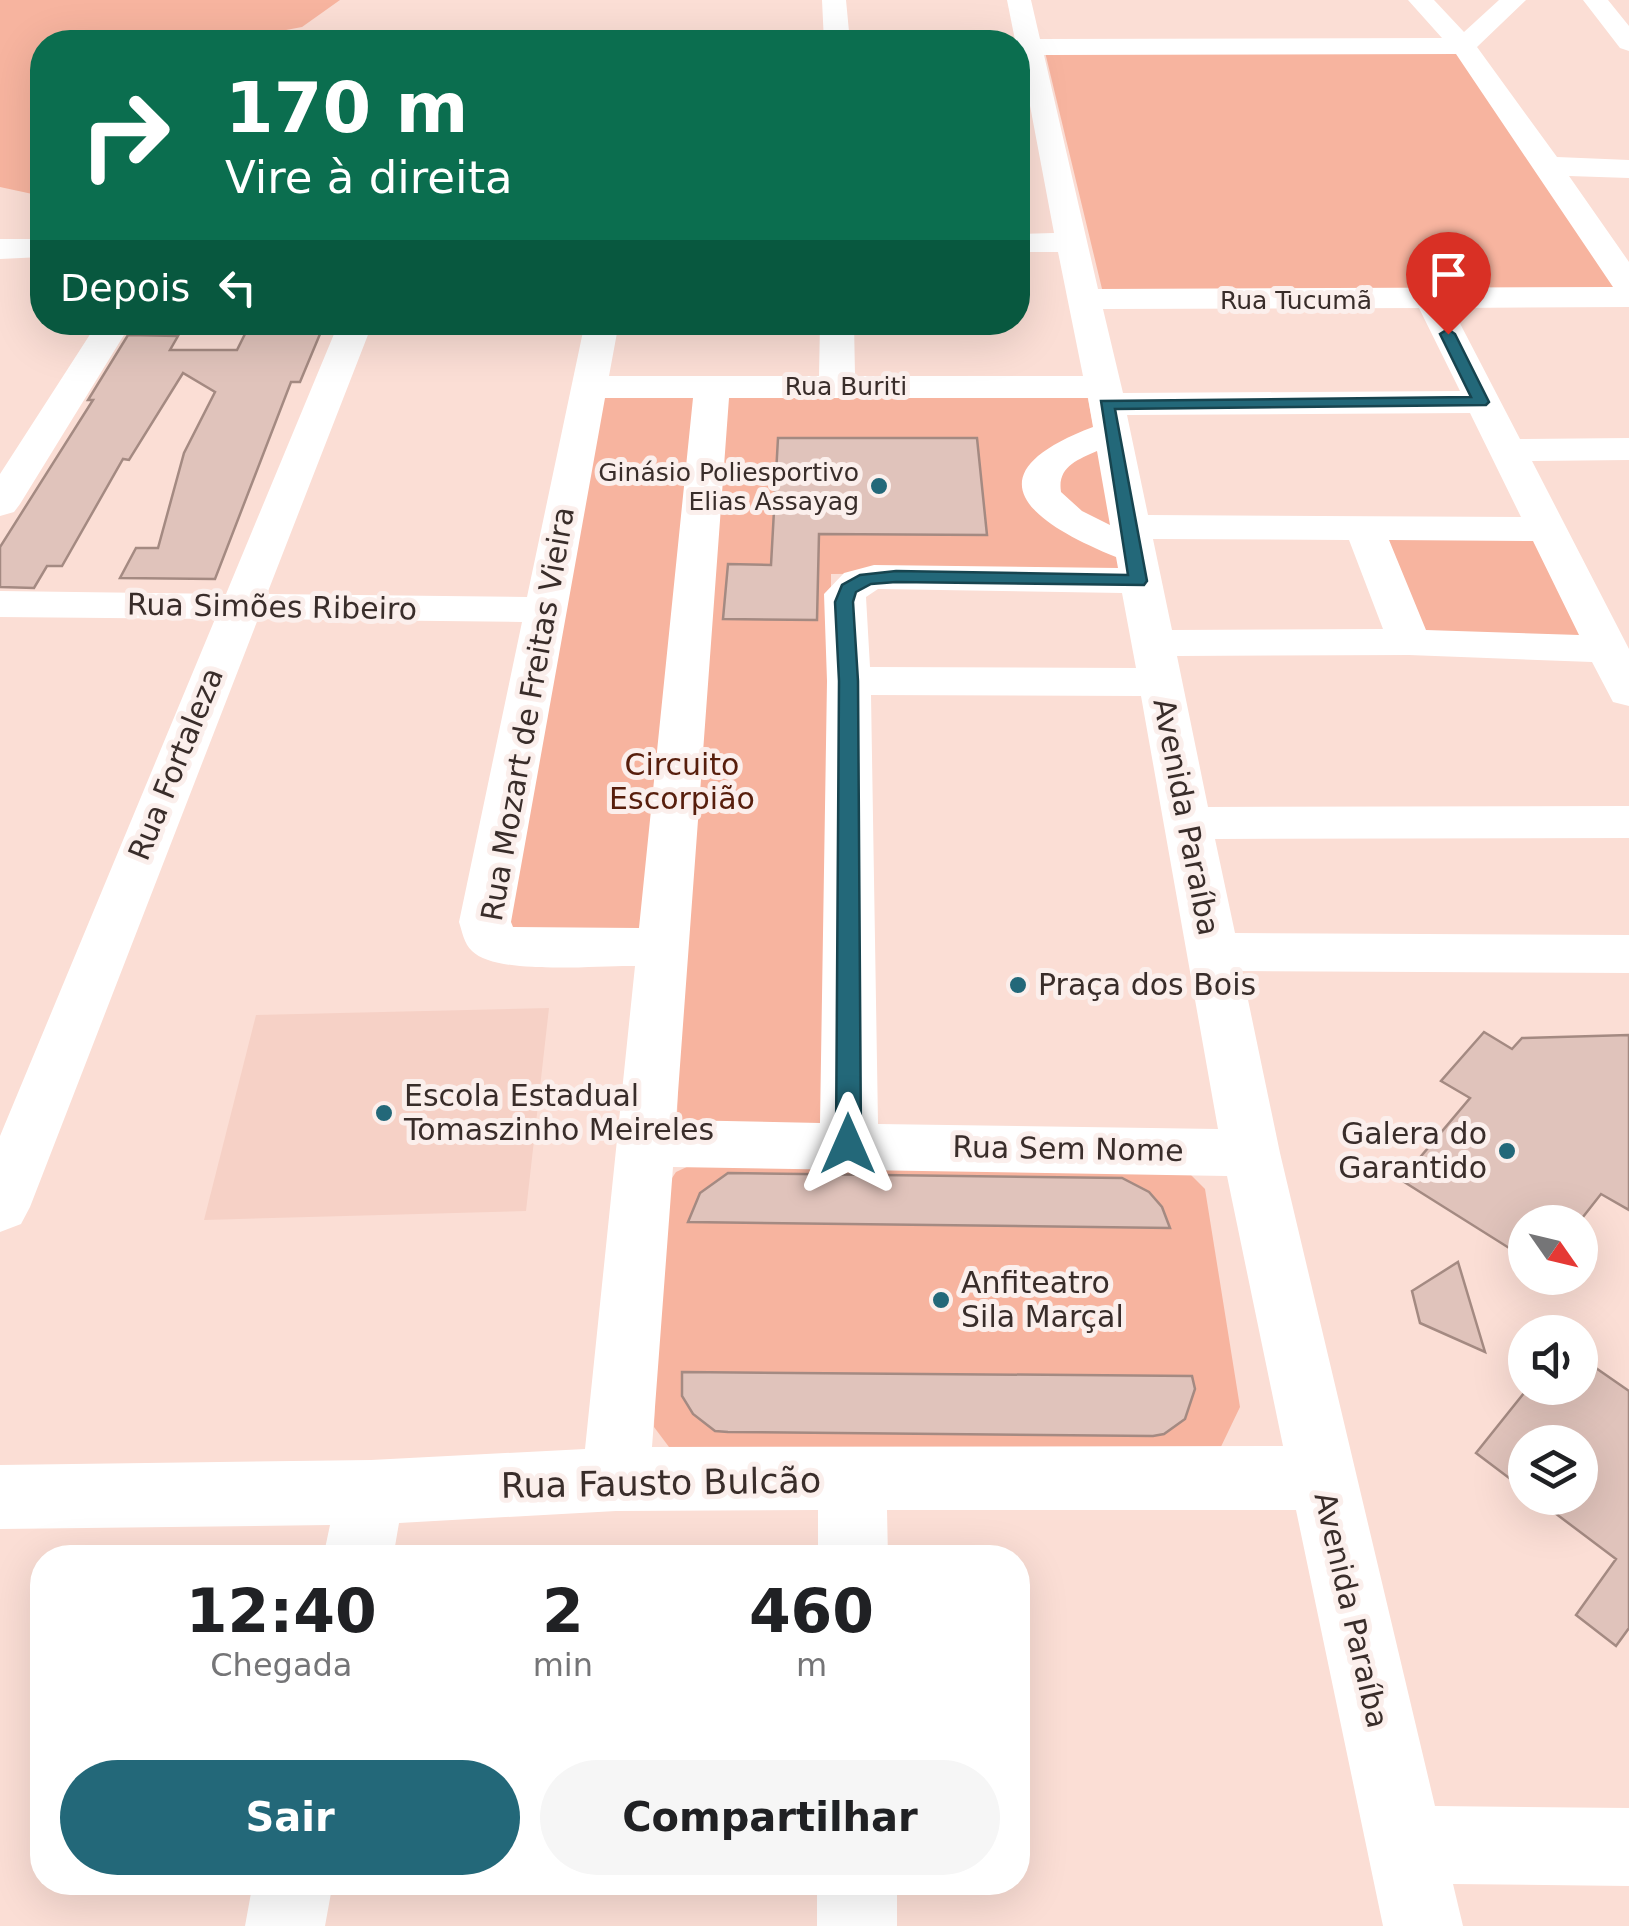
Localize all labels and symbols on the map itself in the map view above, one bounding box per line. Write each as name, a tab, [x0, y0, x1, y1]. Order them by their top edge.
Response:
pin	[1406, 232, 1491, 335]
street label: Rua Tucumã	[1220, 286, 1372, 315]
street label: Rua Buriti	[785, 372, 907, 401]
place label: Ginásio Poliesportivo Elias Assayag	[598, 458, 859, 516]
marker: Ginásio Poliesportivo Elias Assayag	[868, 475, 890, 497]
street label: Rua Mozart de Freitas Vieira	[474, 504, 581, 924]
street label: Rua Simões Ribeiro	[127, 586, 417, 627]
street label: Rua Fortaleza	[121, 663, 230, 865]
street label: Avenida Paraíba	[1146, 695, 1227, 938]
park label: Circuito Escorpião	[609, 747, 755, 816]
place label: Praça dos Bois	[1038, 967, 1256, 1002]
marker: Praça dos Bois	[1007, 974, 1029, 996]
place label: Escola Estadual Tomaszinho Meireles	[403, 1078, 714, 1147]
position arrow	[796, 1092, 900, 1196]
marker: Escola Estadual Tomaszinho Meireles	[373, 1102, 395, 1124]
place label: Galera do Garantido	[1338, 1116, 1487, 1185]
street label: Rua Sem Nome	[952, 1129, 1184, 1168]
marker: Galera do Garantido	[1496, 1140, 1518, 1162]
north arrow	[1508, 1205, 1598, 1295]
place label: Anfiteatro Sila Marçal	[961, 1265, 1124, 1334]
marker: Anfiteatro Sila Marçal	[930, 1289, 952, 1311]
street label: Rua Fausto Bulcão	[500, 1460, 822, 1506]
street label: Avenida Paraíba	[1307, 1489, 1396, 1731]

